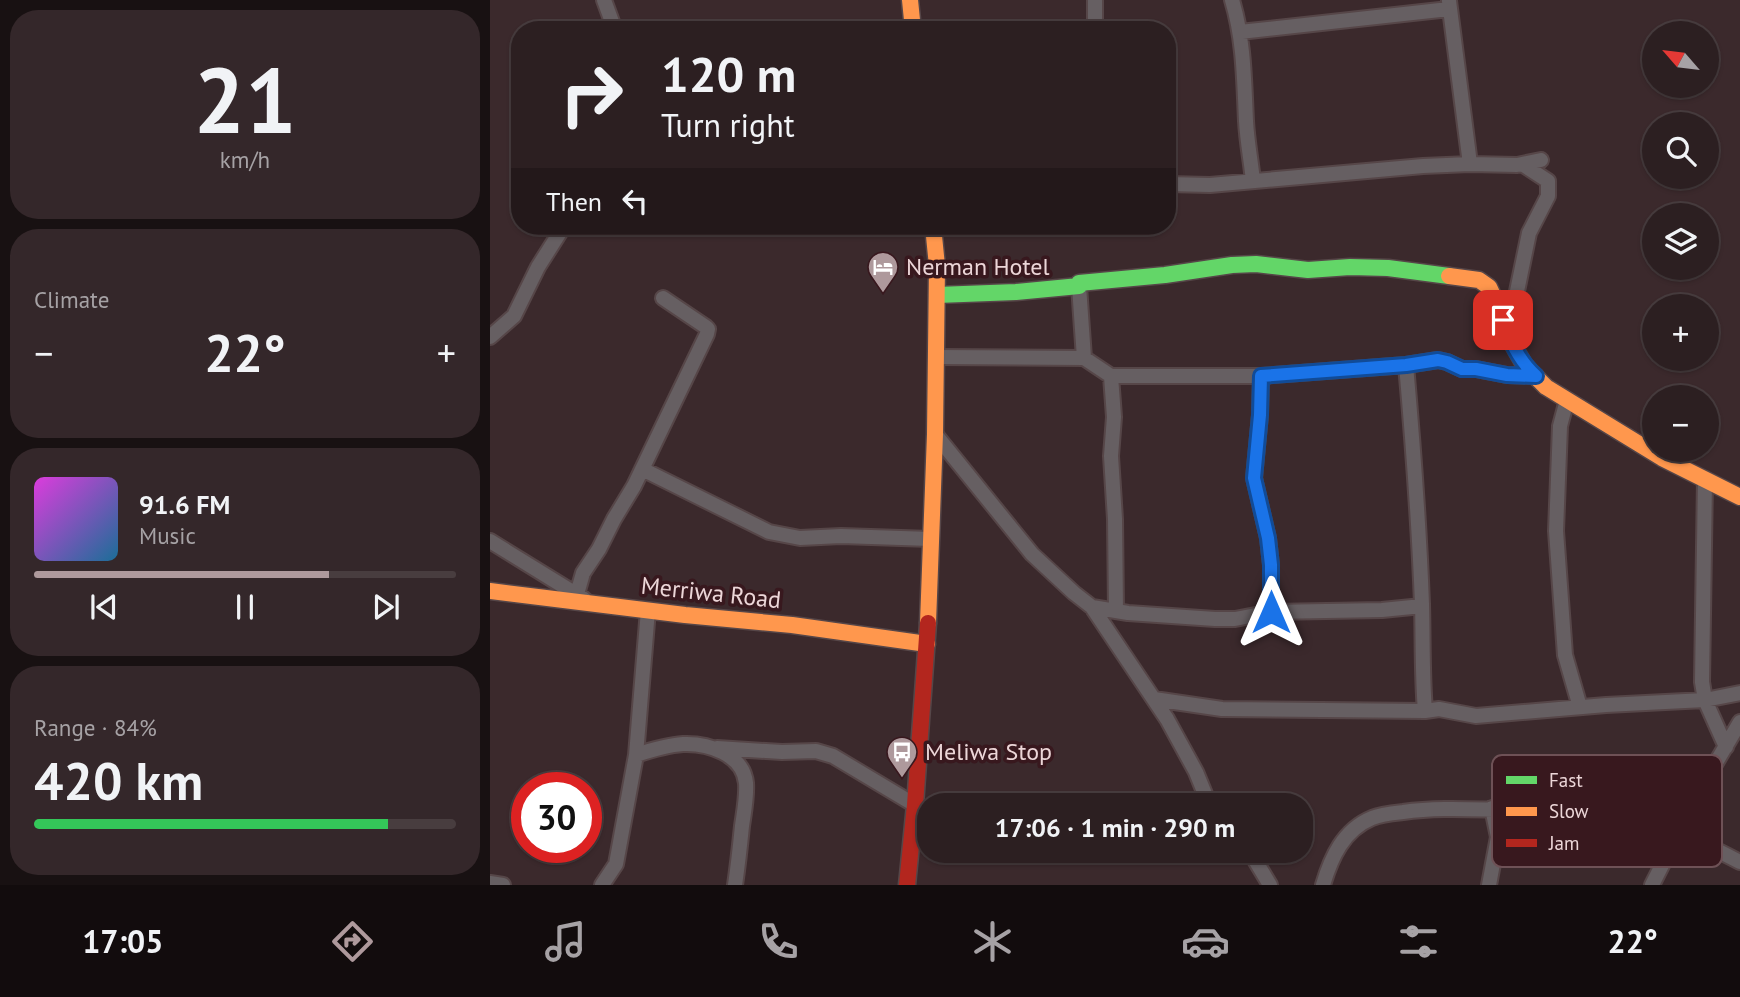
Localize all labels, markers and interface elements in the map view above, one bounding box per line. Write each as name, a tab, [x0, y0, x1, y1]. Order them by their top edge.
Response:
north arrow	[1642, 21, 1718, 98]
map controls	[1642, 21, 1719, 462]
text: 21	[193, 40, 297, 158]
text: 120 m	[661, 42, 796, 106]
icon: right	[546, 49, 637, 140]
text: Turn right	[661, 104, 795, 146]
button: search	[1642, 112, 1719, 189]
text: km/h	[220, 145, 270, 174]
icon: left	[616, 182, 654, 220]
text: Then	[546, 185, 602, 218]
button: layers	[1642, 203, 1719, 280]
hotel icon: Nerman Hotel	[866, 250, 900, 294]
place label: Nerman Hotel	[906, 251, 1050, 282]
text: Climate	[34, 285, 109, 314]
pin	[1473, 290, 1533, 350]
button: +	[1642, 294, 1719, 371]
icon: arrive	[1484, 301, 1522, 339]
text: 22°	[204, 319, 286, 386]
text: −	[34, 328, 53, 377]
text: +	[437, 328, 456, 377]
button: −	[1642, 385, 1719, 462]
text: 91.6 FM	[139, 488, 230, 521]
text: Music	[139, 521, 196, 550]
street label: Merriwa Road	[639, 570, 783, 615]
position arrow	[1234, 575, 1308, 649]
icon: previous	[85, 588, 123, 626]
icon: pause	[226, 588, 264, 626]
icon: next	[367, 588, 405, 626]
text: Range · 84%	[34, 713, 157, 742]
bus stop icon: Meliwa Stop	[885, 735, 919, 779]
place label: Meliwa Stop	[925, 736, 1052, 767]
text: 420 km	[34, 747, 203, 814]
legend	[1492, 755, 1722, 867]
text: Fast	[1549, 768, 1583, 792]
speed limit sign: 30	[511, 772, 602, 863]
text: Slow	[1549, 799, 1589, 823]
text: 17:06 · 1 min · 290 m	[995, 811, 1235, 844]
text: Jam	[1548, 831, 1579, 855]
icon: directions	[328, 917, 377, 966]
icon: music	[541, 917, 590, 966]
icon: phone	[754, 917, 803, 966]
icon: climate	[968, 917, 1017, 966]
icon: car	[1181, 917, 1230, 966]
icon: filters	[1394, 917, 1443, 966]
text: 17:05	[82, 920, 163, 962]
text: 22°	[1608, 920, 1658, 962]

